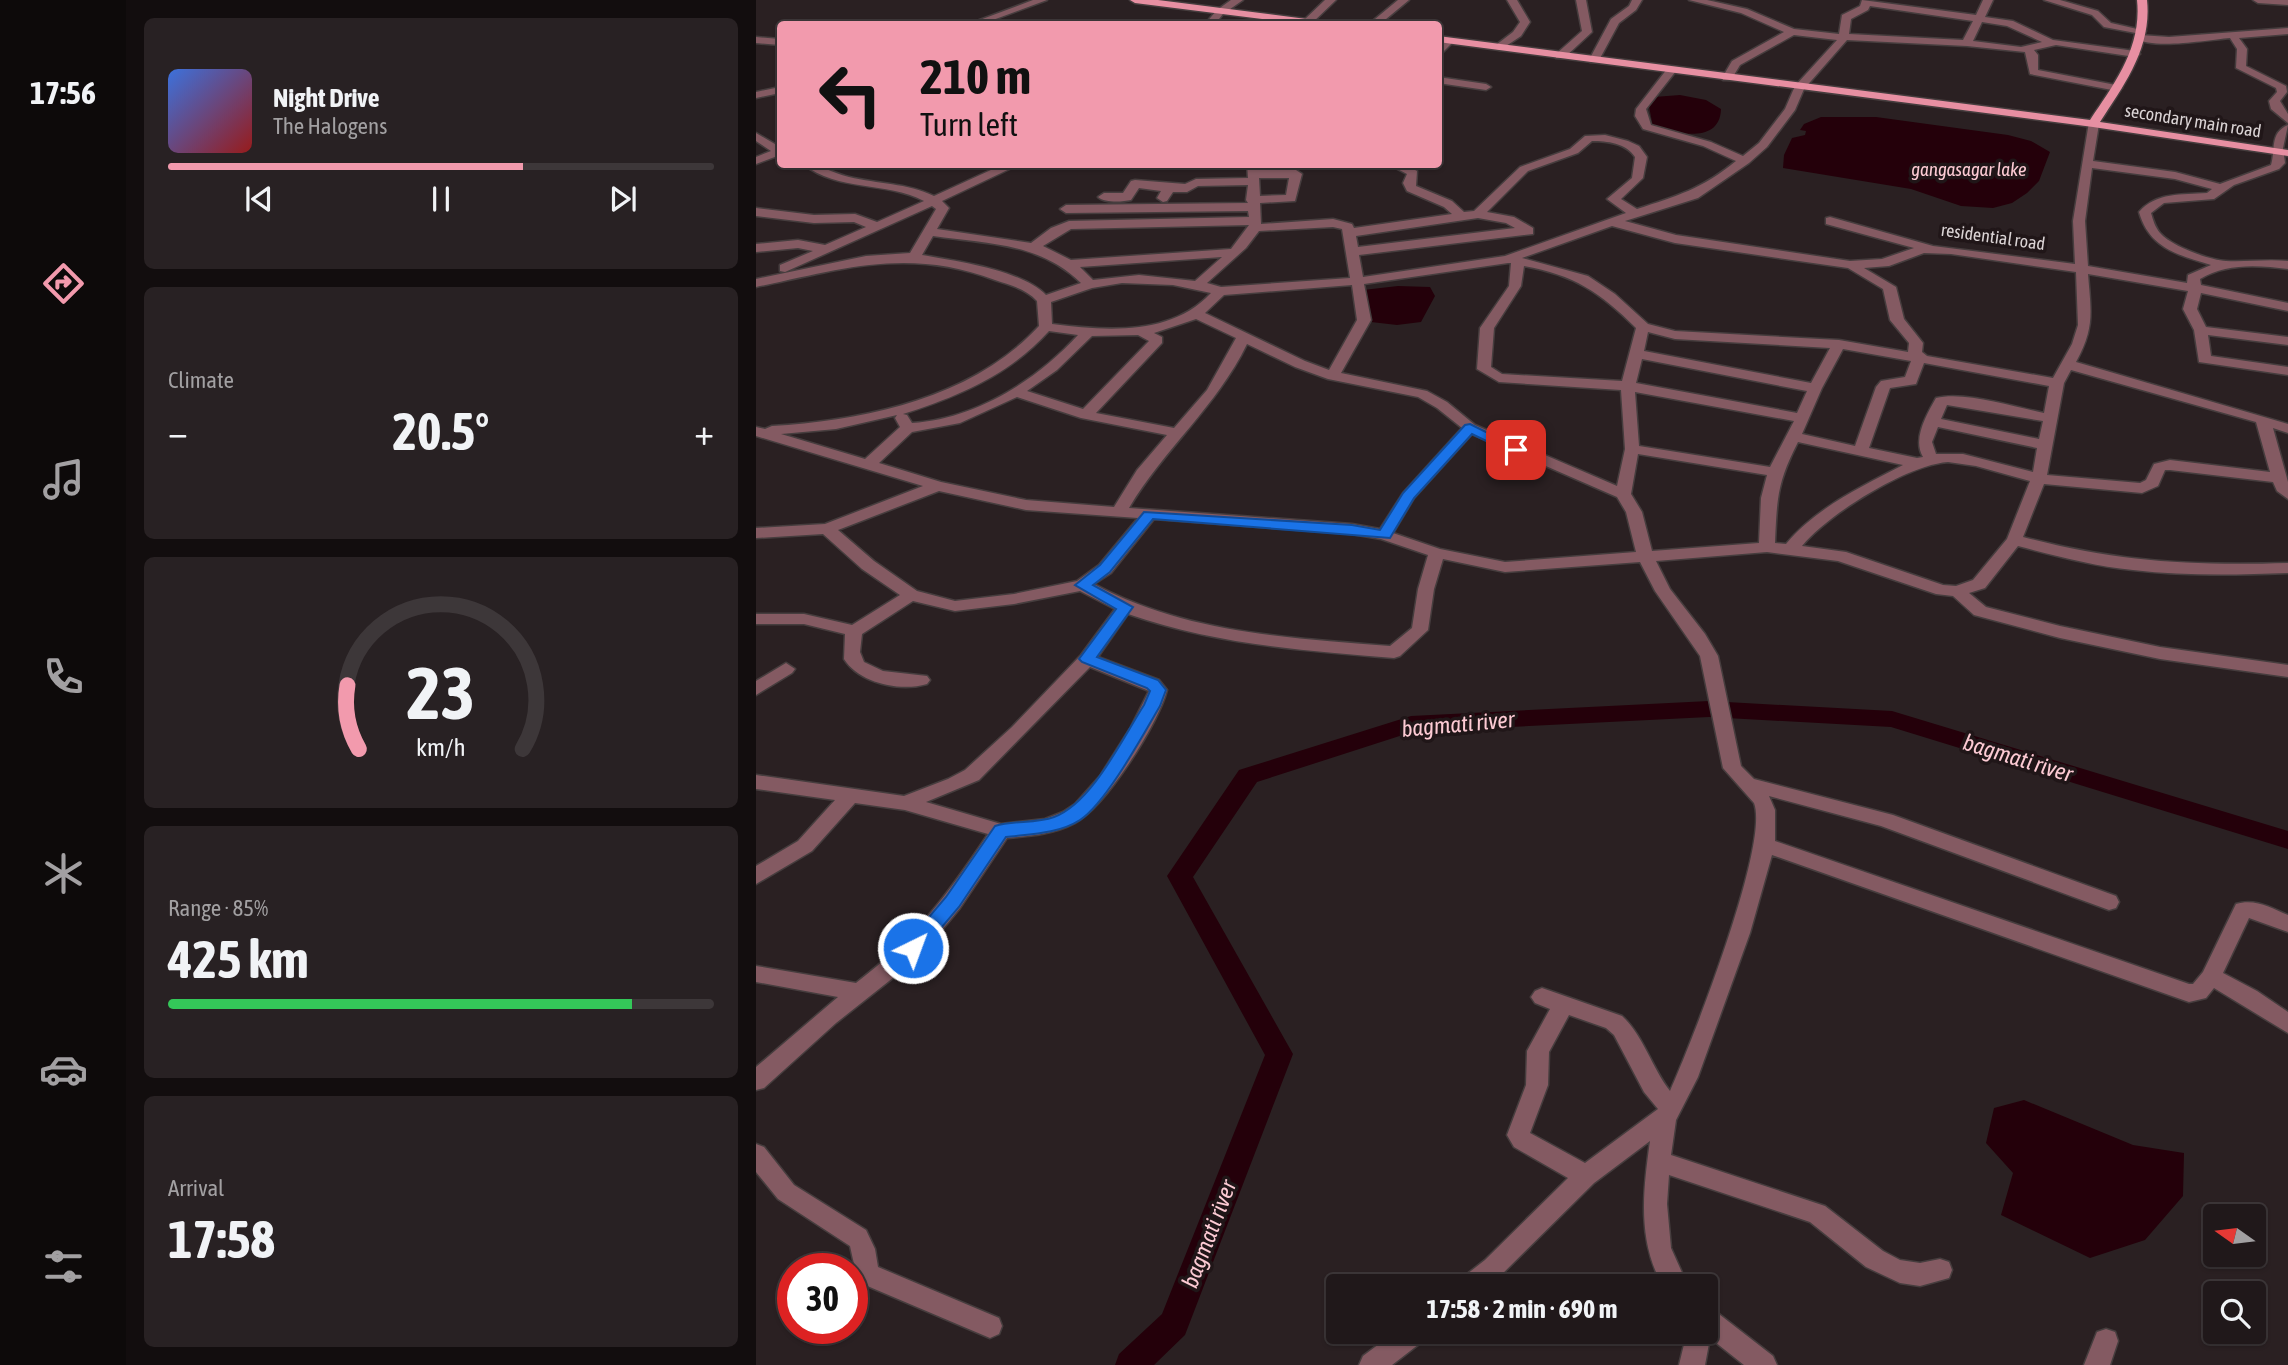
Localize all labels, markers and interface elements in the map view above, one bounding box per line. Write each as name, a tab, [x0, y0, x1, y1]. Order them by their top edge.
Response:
text: 210 m	[920, 48, 1031, 104]
icon: left	[805, 49, 896, 140]
text: 17:56	[30, 74, 96, 111]
text: Night Drive	[273, 83, 380, 113]
street label: secondary main road	[2123, 99, 2263, 142]
text: Turn left	[920, 106, 1018, 143]
text: The Halogens	[273, 113, 387, 139]
water label: gangasagar lake	[1911, 158, 2027, 180]
icon: previous	[240, 180, 278, 218]
icon: pause	[422, 180, 460, 218]
icon: next	[604, 180, 642, 218]
street label: residential road	[1940, 219, 2047, 254]
icon: directions	[39, 259, 88, 308]
text: Climate	[168, 367, 234, 393]
text: 20.5°	[393, 401, 489, 461]
text: −	[168, 410, 188, 453]
text: +	[694, 410, 714, 453]
pin	[1486, 420, 1546, 480]
icon: arrive	[1497, 431, 1535, 469]
icon: music	[39, 455, 88, 504]
text: 23	[407, 651, 475, 734]
icon: phone	[39, 652, 88, 701]
water label: bagmati river	[1400, 706, 1517, 742]
water label: bagmati river	[1960, 729, 2077, 787]
text: km/h	[416, 732, 466, 760]
icon: climate	[39, 849, 88, 898]
text: Range · 85%	[168, 895, 268, 921]
position arrow	[876, 911, 950, 985]
text: 425 km	[168, 929, 309, 989]
icon: car	[39, 1045, 88, 1094]
text: Arrival	[168, 1175, 224, 1201]
water label: bagmati river	[1177, 1175, 1242, 1292]
north arrow	[2203, 1204, 2266, 1267]
map controls	[2203, 1204, 2266, 1344]
text: 17:58	[168, 1209, 275, 1269]
icon: filters	[39, 1242, 88, 1291]
speed limit sign: 30	[777, 1253, 868, 1344]
button: search	[2203, 1281, 2266, 1344]
text: 17:58 · 2 min · 690 m	[1427, 1294, 1617, 1324]

